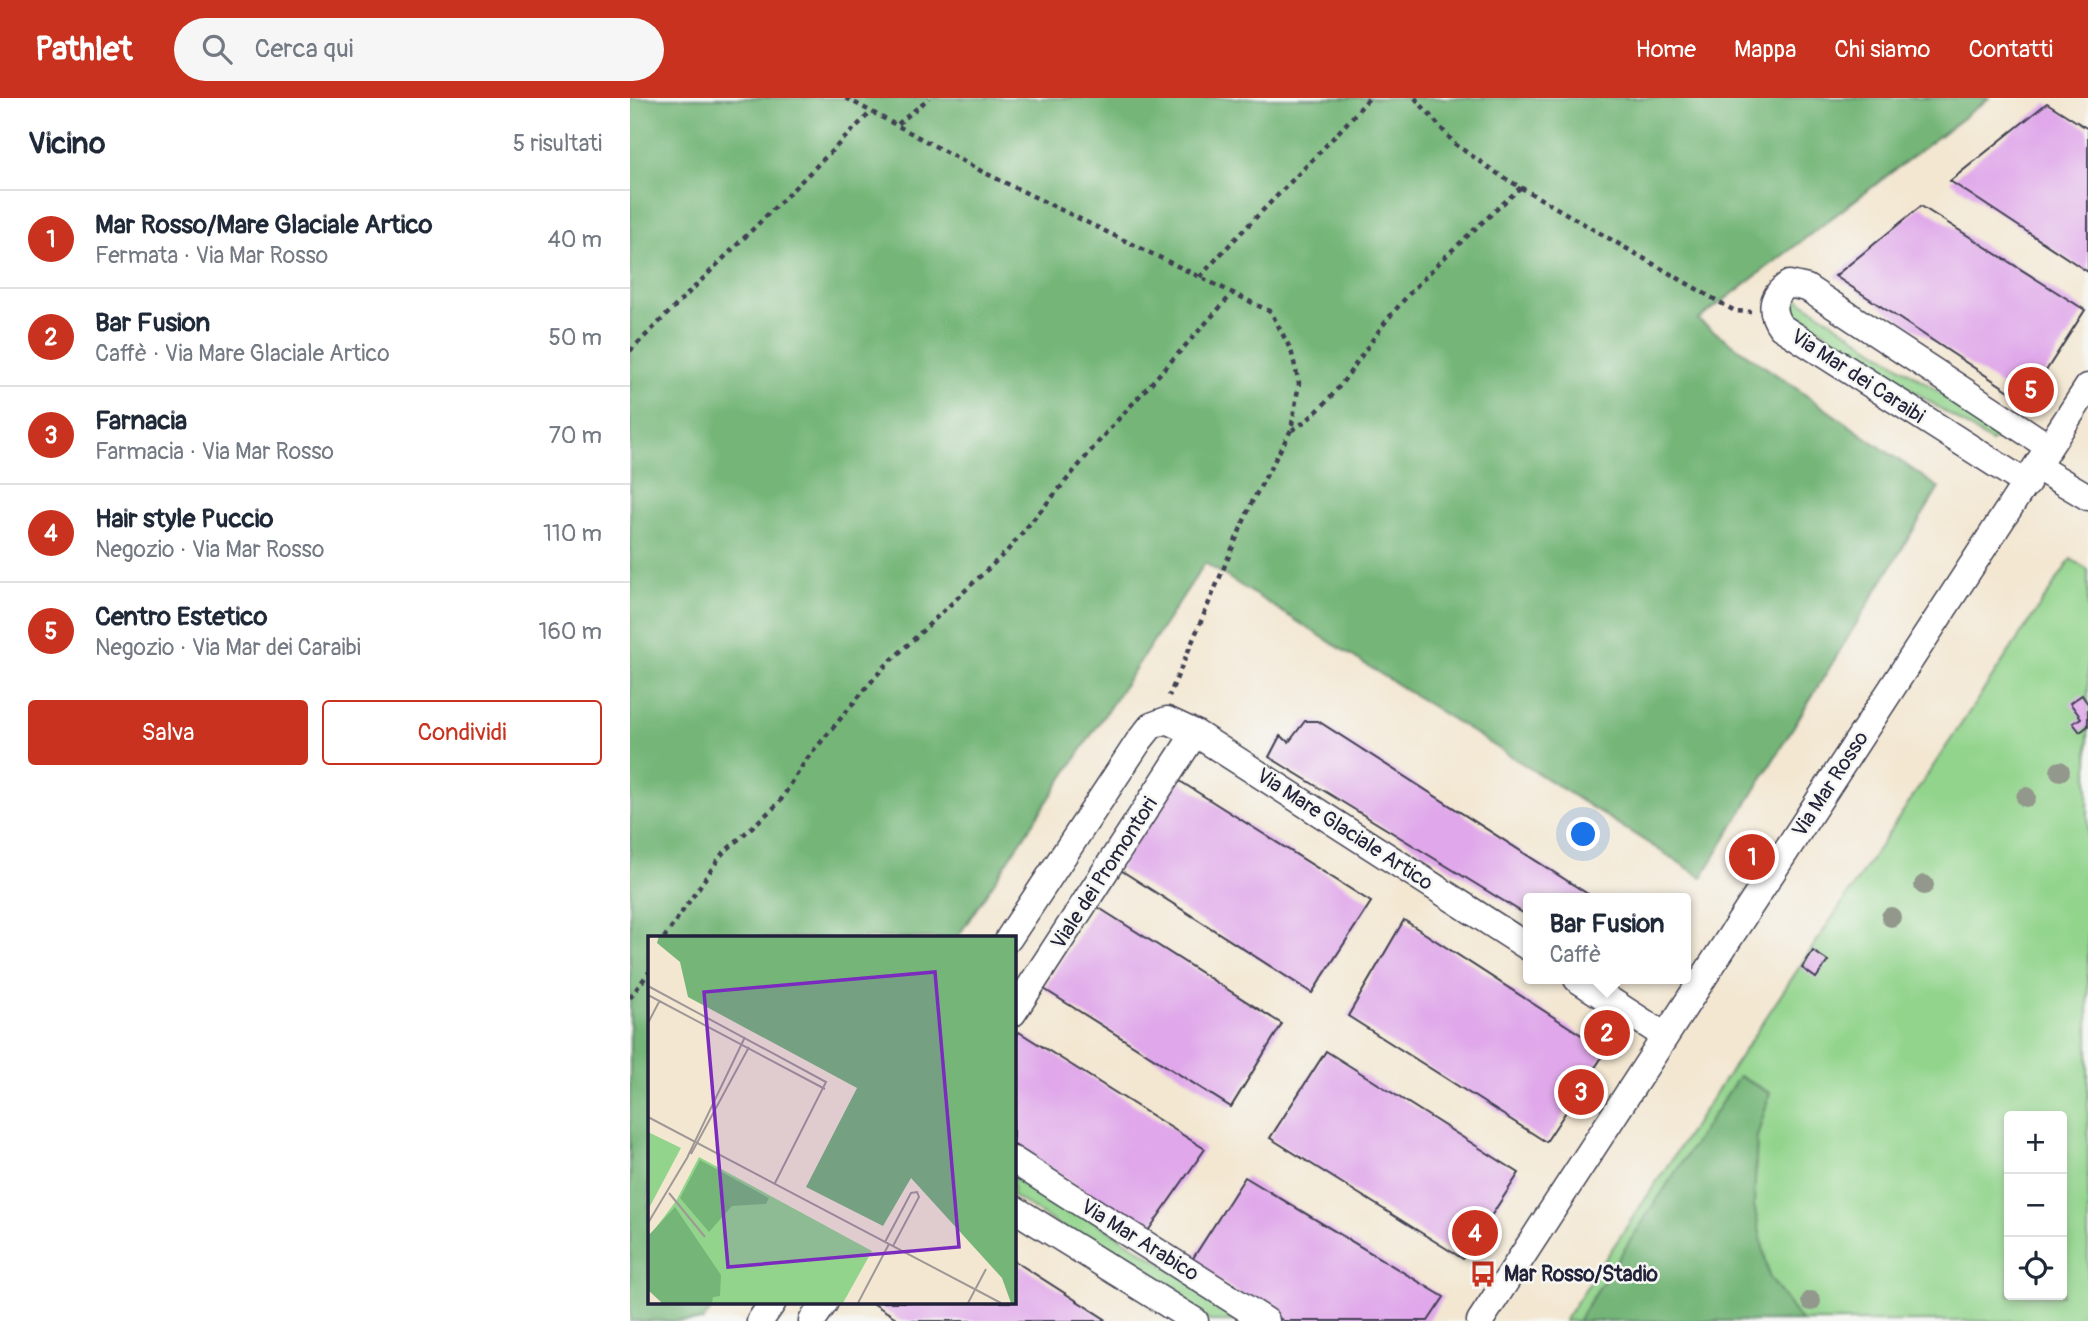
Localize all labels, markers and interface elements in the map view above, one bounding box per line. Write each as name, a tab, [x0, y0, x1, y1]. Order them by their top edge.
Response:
search box	[174, 18, 664, 81]
text: Pathlet	[35, 29, 132, 70]
icon: search	[198, 30, 236, 68]
text: Cerca qui	[254, 33, 353, 65]
text: Home	[1636, 35, 1696, 64]
text: Mappa	[1734, 35, 1796, 64]
text: Chi siamo	[1834, 35, 1930, 64]
text: Contatti	[1968, 35, 2053, 64]
text: Vicino	[28, 125, 105, 162]
text: 5 risultati	[513, 129, 602, 158]
text: Mar Rosso/Mare Glaciale Artico	[95, 209, 433, 241]
text: 1	[47, 225, 56, 254]
text: 40 m	[548, 225, 602, 254]
text: Fermata · Via Mar Rosso	[95, 241, 328, 270]
text: Bar Fusion	[95, 307, 210, 339]
text: 2	[45, 323, 57, 352]
text: 50 m	[548, 323, 602, 352]
street label: Via Mar dei Caraibi	[1786, 323, 1930, 430]
text: Caffè · Via Mare Glaciale Artico	[95, 339, 390, 368]
pin: 5	[2008, 364, 2054, 416]
text: Farnacia	[95, 405, 187, 437]
text: 3	[45, 421, 57, 450]
text: 70 m	[549, 421, 602, 450]
text: Farmacia · Via Mar Rosso	[95, 437, 334, 466]
text: Hair style Puccio	[95, 503, 273, 535]
text: 4	[44, 519, 58, 548]
text: 110 m	[543, 519, 602, 548]
text: Negozio · Via Mar Rosso	[95, 535, 324, 564]
text: Centro Estetico	[95, 601, 267, 633]
text: 5	[45, 617, 57, 646]
text: 160 m	[538, 617, 602, 646]
text: Negozio · Via Mar dei Caraibi	[95, 633, 361, 662]
button: Salva	[28, 700, 308, 765]
button: Condividi	[322, 700, 602, 765]
street label: Via Mar Rosso	[1786, 726, 1875, 842]
street label: Via Mare Glaciale Artico	[1251, 762, 1438, 897]
street label: Viale dei Promontori	[1045, 792, 1164, 955]
your location	[1566, 817, 1600, 851]
pin: 1	[1729, 831, 1775, 883]
popup	[1523, 893, 1691, 984]
text: Bar Fusion	[1549, 908, 1665, 940]
inset map	[648, 936, 1015, 1304]
text: Caffè	[1549, 940, 1602, 969]
pin: 2	[1584, 1007, 1630, 1059]
pin: 3	[1558, 1066, 1604, 1118]
map controls	[2004, 1111, 2067, 1300]
button: +	[2004, 1111, 2067, 1174]
button: −	[2004, 1174, 2067, 1237]
street label: Via Mar Arabico	[1076, 1193, 1204, 1288]
pin: 4	[1452, 1207, 1498, 1259]
button: locate	[2004, 1237, 2067, 1300]
bus stop icon: Mar Rosso/Stadio	[1468, 1259, 1498, 1289]
place label: Mar Rosso/Stadio	[1504, 1261, 1658, 1288]

